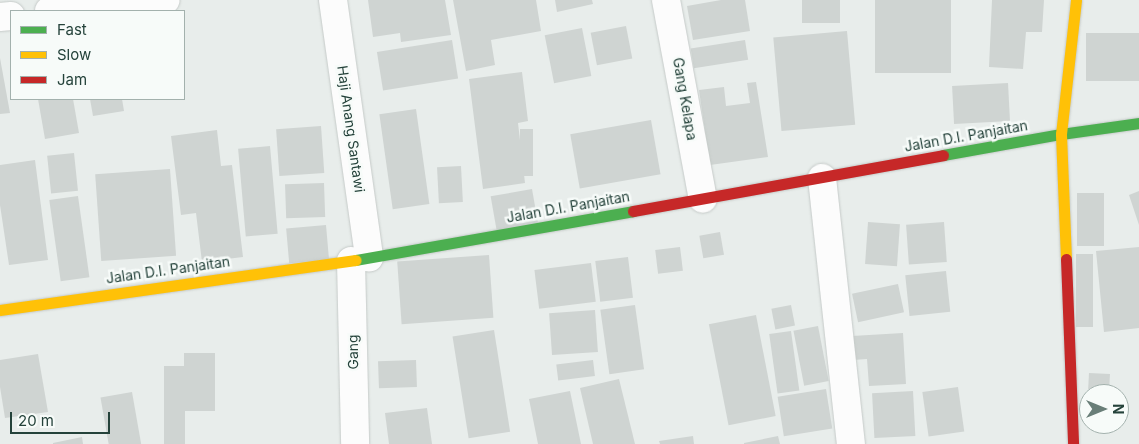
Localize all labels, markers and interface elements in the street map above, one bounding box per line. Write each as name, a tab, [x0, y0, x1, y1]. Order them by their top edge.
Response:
legend	[10, 10, 185, 100]
text: Fast	[57, 20, 87, 39]
text: Slow	[57, 45, 91, 64]
street label: Gang Kelapa	[669, 56, 701, 142]
street label: Haji Anang Santawi	[334, 64, 368, 194]
text: Jam	[57, 70, 87, 89]
street label: Jalan D.I. Panjaitan	[903, 117, 1029, 155]
street label: Jalan D.I. Panjaitan	[505, 188, 631, 226]
street label: Jalan D.I. Panjaitan	[105, 253, 231, 287]
street label: Gang	[344, 334, 362, 370]
north arrow	[1079, 384, 1129, 434]
scale bar	[12, 402, 112, 434]
text: N	[1110, 404, 1127, 414]
text: 20 m	[18, 411, 54, 430]

